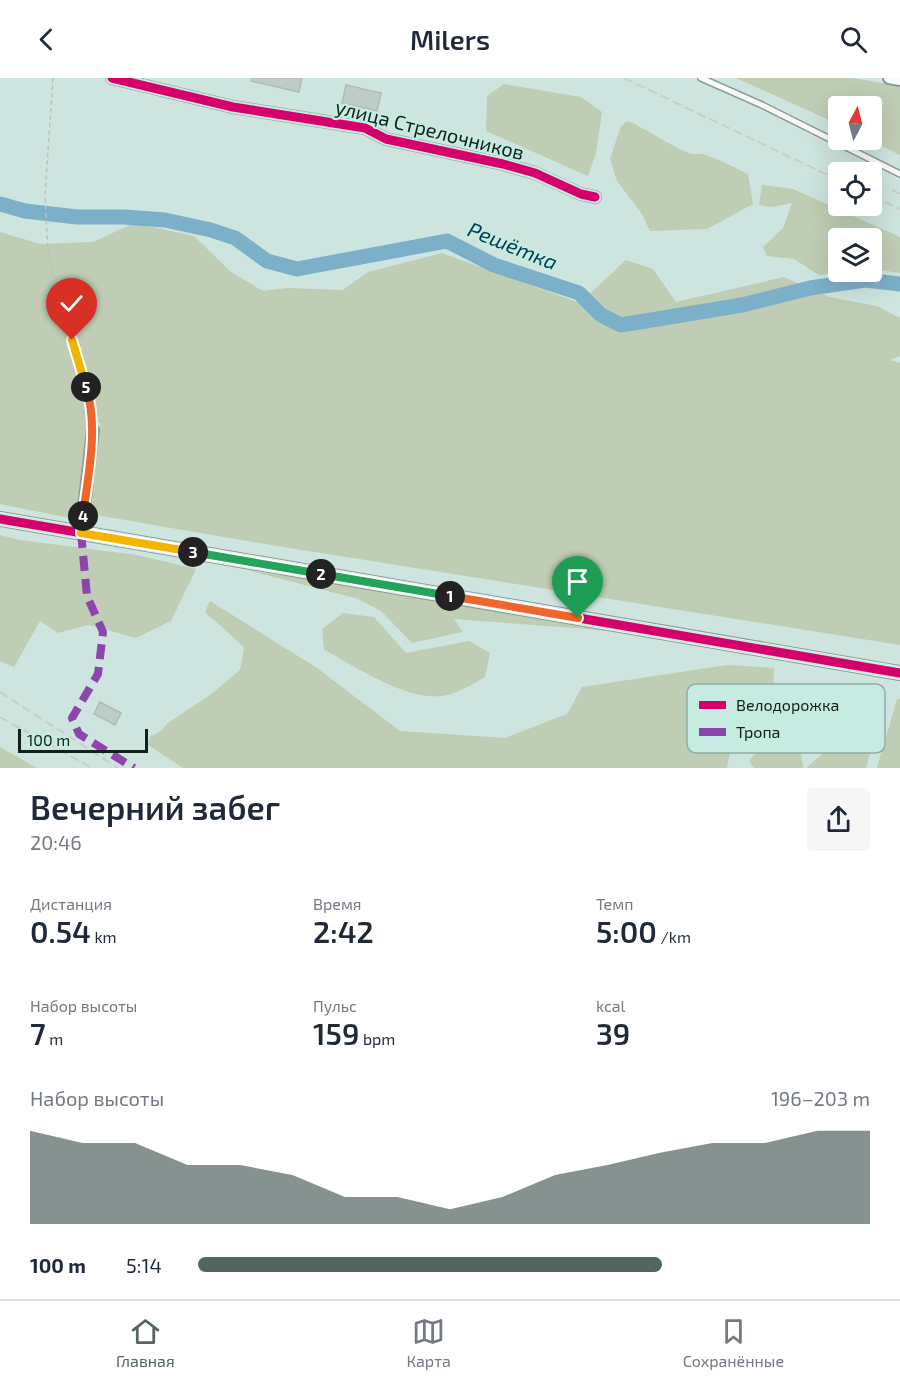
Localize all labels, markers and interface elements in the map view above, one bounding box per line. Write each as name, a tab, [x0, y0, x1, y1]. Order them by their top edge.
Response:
icon: back	[30, 23, 63, 56]
text: Milers	[410, 23, 490, 55]
icon: search	[837, 23, 870, 56]
street label: улица Стрелочников	[333, 94, 527, 165]
north arrow	[828, 96, 882, 150]
map controls	[828, 96, 882, 282]
button: locate	[828, 162, 882, 216]
water label: Решётка	[465, 216, 561, 274]
button: layers	[828, 228, 882, 282]
pin	[46, 278, 97, 340]
icon: check	[55, 287, 88, 320]
pin: 5	[71, 372, 101, 402]
text: 5	[82, 377, 90, 396]
pin: 4	[68, 501, 98, 531]
text: 4	[78, 506, 88, 525]
pin: 3	[178, 537, 208, 567]
text: 3	[188, 542, 198, 561]
pin	[552, 556, 603, 618]
pin: 2	[306, 559, 336, 589]
text: 2	[316, 564, 326, 583]
icon: arrive	[561, 565, 594, 598]
pin: 1	[435, 581, 465, 611]
text: 1	[447, 586, 453, 605]
legend	[687, 684, 885, 753]
text: Велодорожка	[736, 695, 839, 714]
text: Тропа	[736, 722, 780, 741]
scale bar	[18, 726, 148, 754]
text: 100 m	[27, 730, 70, 749]
text: Вечерний забег	[30, 787, 280, 827]
button: share	[807, 788, 870, 851]
text: 20:46	[30, 830, 82, 854]
text: Дистанция	[30, 894, 112, 913]
text: Время	[313, 894, 362, 913]
text: Темп	[596, 894, 633, 913]
text: 0.54	[30, 913, 91, 949]
text: 2:42	[313, 913, 374, 949]
text: 5:00	[596, 913, 657, 949]
text: km	[91, 927, 117, 946]
text: /km	[657, 927, 691, 946]
text: Набор высоты	[30, 996, 137, 1015]
text: Пульс	[313, 996, 357, 1015]
text: kcal	[596, 996, 625, 1015]
text: 7	[30, 1015, 46, 1051]
text: 159	[313, 1015, 359, 1051]
text: 39	[596, 1015, 630, 1051]
text: m	[46, 1029, 63, 1048]
text: bpm	[359, 1029, 395, 1048]
text: Набор высоты	[30, 1086, 164, 1110]
text: 196–203 m	[771, 1086, 870, 1110]
text: 100 m	[30, 1253, 86, 1277]
text: 5:14	[126, 1253, 162, 1277]
tab: Главная	[116, 1315, 175, 1370]
tab: Карта	[406, 1315, 451, 1370]
tab: Сохранённые	[683, 1315, 784, 1370]

